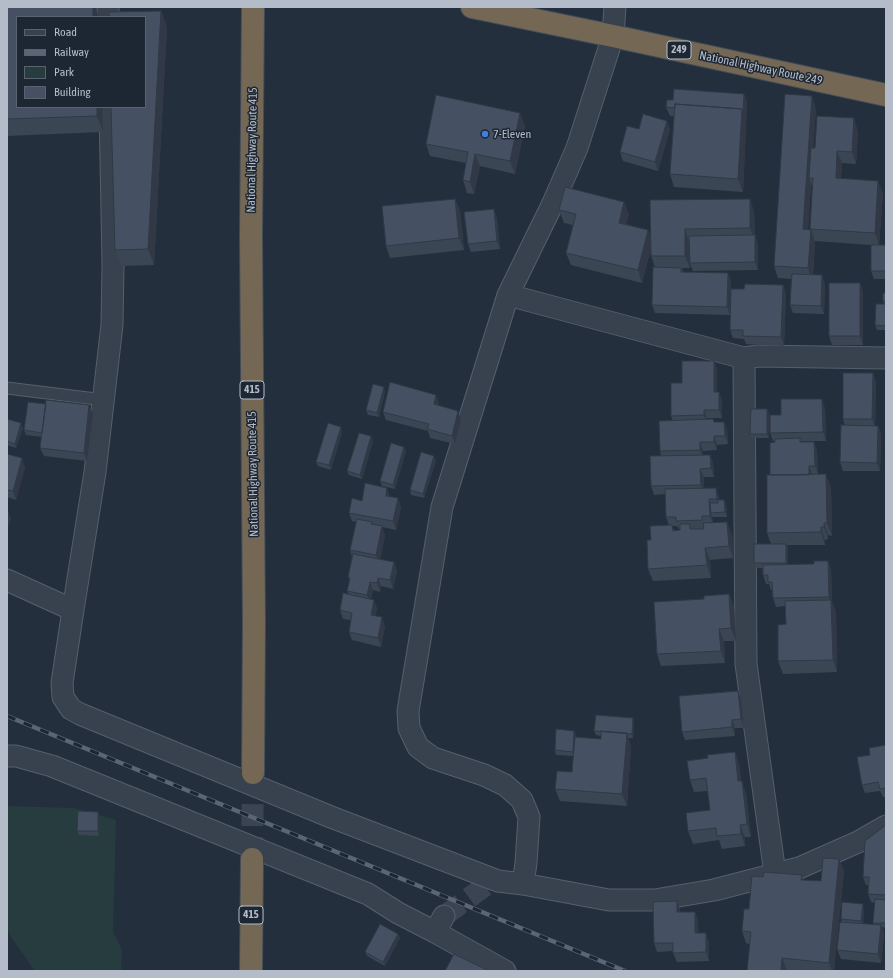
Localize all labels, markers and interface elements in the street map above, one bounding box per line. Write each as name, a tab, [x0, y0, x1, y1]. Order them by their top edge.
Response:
legend	[16, 16, 146, 108]
text: Road	[54, 25, 77, 39]
road number: 249	[667, 41, 691, 59]
text: Railway	[54, 45, 89, 59]
street label: National Highway Route 249	[698, 48, 824, 88]
text: Park	[54, 65, 74, 79]
text: Building	[54, 85, 91, 99]
street label: National Highway Route 415	[244, 87, 260, 213]
place label: 7-Eleven	[493, 127, 531, 141]
marker: 7-Eleven	[480, 129, 490, 139]
road number: 415	[240, 381, 264, 399]
street label: National Highway Route 415	[245, 411, 261, 537]
road number: 415	[239, 906, 263, 924]

